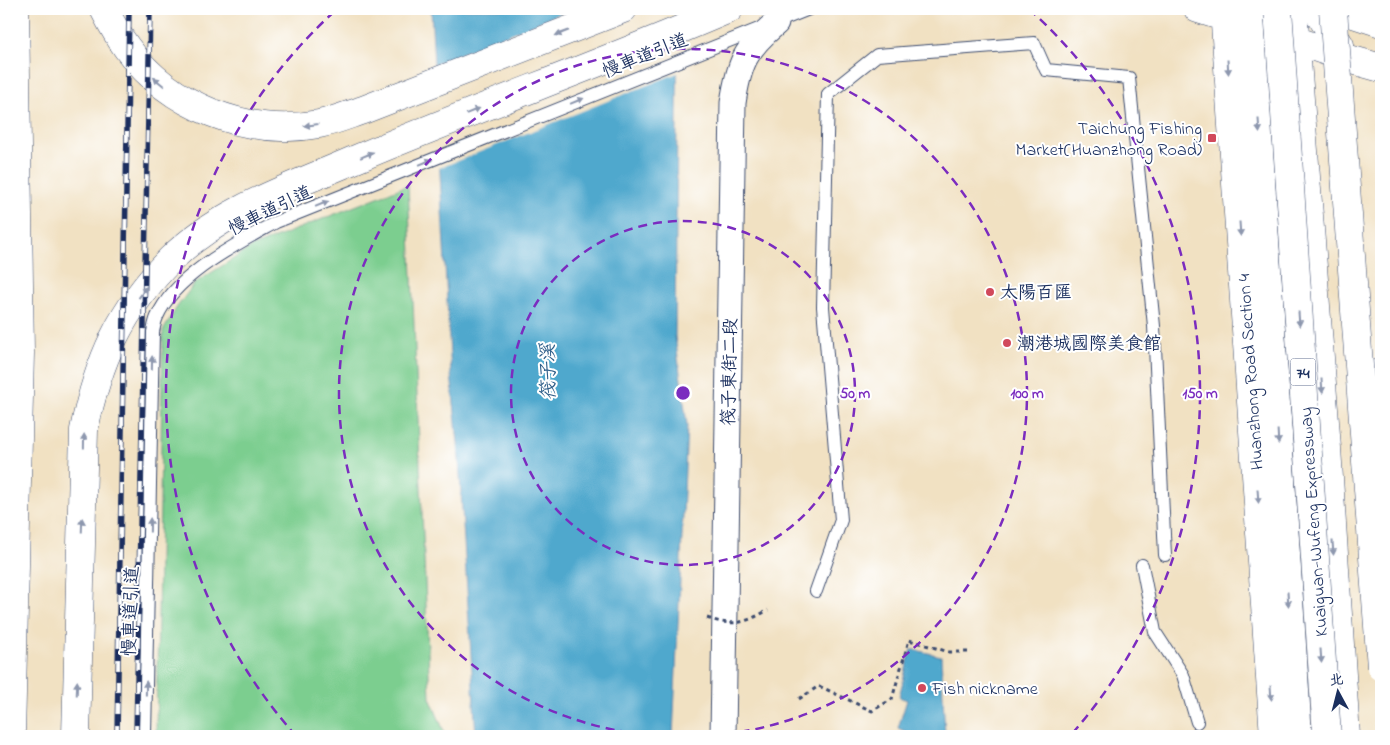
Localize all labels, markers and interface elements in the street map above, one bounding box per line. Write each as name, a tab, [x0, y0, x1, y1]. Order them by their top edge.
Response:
street label: 慢車道引道	[599, 28, 692, 86]
one-way arrow	[554, 30, 569, 37]
one-way arrow	[1225, 59, 1233, 75]
one-way arrow	[153, 76, 166, 87]
one-way arrow	[570, 97, 585, 105]
one-way arrow	[466, 107, 480, 115]
place label: Taichung Fishing Market(Huanzhong Road)	[1016, 117, 1202, 165]
one-way arrow	[1255, 119, 1263, 135]
one-way arrow	[303, 121, 319, 129]
marker: Taichung Fishing Market(Huanzhong Road)	[1206, 132, 1218, 144]
one-way arrow	[360, 150, 375, 158]
one-way arrow	[419, 158, 434, 165]
street label: 慢車道引道	[225, 180, 317, 243]
one-way arrow	[314, 200, 329, 207]
one-way arrow	[1236, 221, 1244, 237]
street label: Huanzhong Road Section 4	[1232, 272, 1273, 471]
place label: 太陽百匯	[1000, 281, 1072, 307]
one-way arrow	[137, 286, 148, 299]
marker: 太陽百匯	[984, 286, 996, 298]
one-way arrow	[1296, 312, 1304, 328]
street label: 筏子東街二段	[717, 318, 745, 426]
place label: 潮港城國際美食館	[1017, 332, 1161, 358]
marker: 潮港城國際美食館	[1001, 337, 1013, 349]
water label: 筏子溪	[535, 342, 563, 401]
one-way arrow	[148, 354, 156, 370]
road number: 74	[1290, 358, 1316, 386]
one-way arrow	[1318, 378, 1326, 394]
text: 50 m	[840, 383, 871, 405]
text: 100 m	[1010, 383, 1044, 405]
text: 150 m	[1182, 383, 1218, 405]
centre of rings	[674, 384, 692, 402]
street label: Kuaiguan-Wufeng Expressway	[1294, 406, 1337, 637]
one-way arrow	[1274, 429, 1282, 445]
one-way arrow	[80, 432, 88, 448]
one-way arrow	[1255, 488, 1263, 504]
one-way arrow	[78, 517, 86, 533]
one-way arrow	[146, 517, 154, 533]
one-way arrow	[1330, 540, 1338, 556]
street label: 慢車道引道	[117, 566, 147, 656]
one-way arrow	[1285, 591, 1293, 607]
one-way arrow	[1318, 648, 1326, 664]
north arrow	[1312, 668, 1362, 718]
text: 北	[1328, 669, 1345, 692]
place label: Fish nickname	[931, 677, 1039, 703]
one-way arrow	[74, 679, 82, 695]
one-way arrow	[142, 679, 150, 695]
marker: Fish nickname	[916, 682, 928, 694]
one-way arrow	[1268, 685, 1276, 701]

